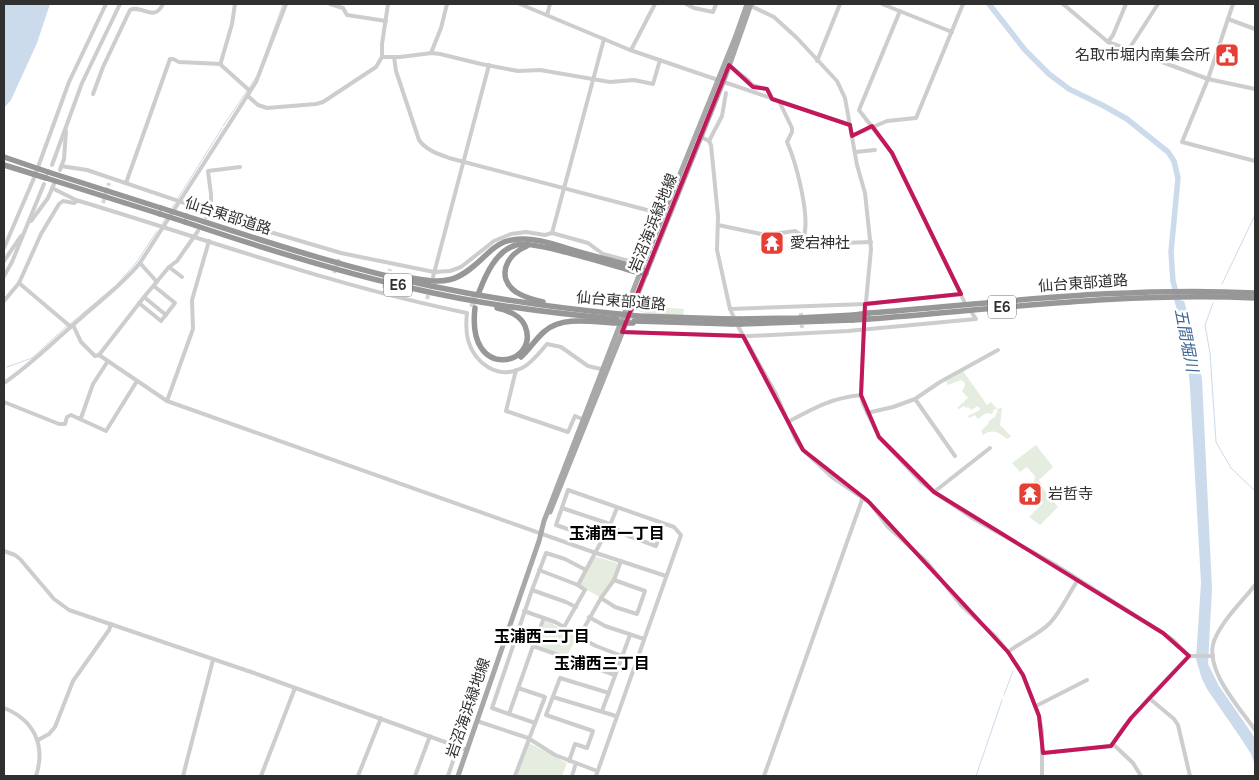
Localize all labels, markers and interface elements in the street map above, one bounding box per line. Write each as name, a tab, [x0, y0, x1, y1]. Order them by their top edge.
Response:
public building icon: 名取市堀内南集会所	[1214, 42, 1240, 68]
place label: 名取市堀内南集会所	[1075, 46, 1210, 64]
street label: 岩沼海浜緑地線	[625, 171, 681, 275]
street label: 仙台東部道路	[182, 194, 274, 238]
temple icon: 愛宕神社	[759, 230, 785, 256]
place label: 愛宕神社	[790, 234, 850, 252]
street label: 仙台東部道路	[1037, 271, 1129, 295]
road number: E6	[384, 274, 412, 296]
street label: 仙台東部道路	[575, 288, 667, 314]
road number: E6	[988, 296, 1016, 318]
water label: 五間堀川	[1171, 307, 1202, 375]
temple icon: 岩哲寺	[1017, 481, 1043, 507]
place label: 岩哲寺	[1048, 485, 1093, 503]
district label: 玉浦西一丁目	[569, 524, 665, 543]
district label: 玉浦西二丁目	[494, 627, 590, 646]
district label: 玉浦西三丁目	[554, 654, 650, 673]
street label: 岩沼海浜緑地線	[442, 655, 494, 761]

